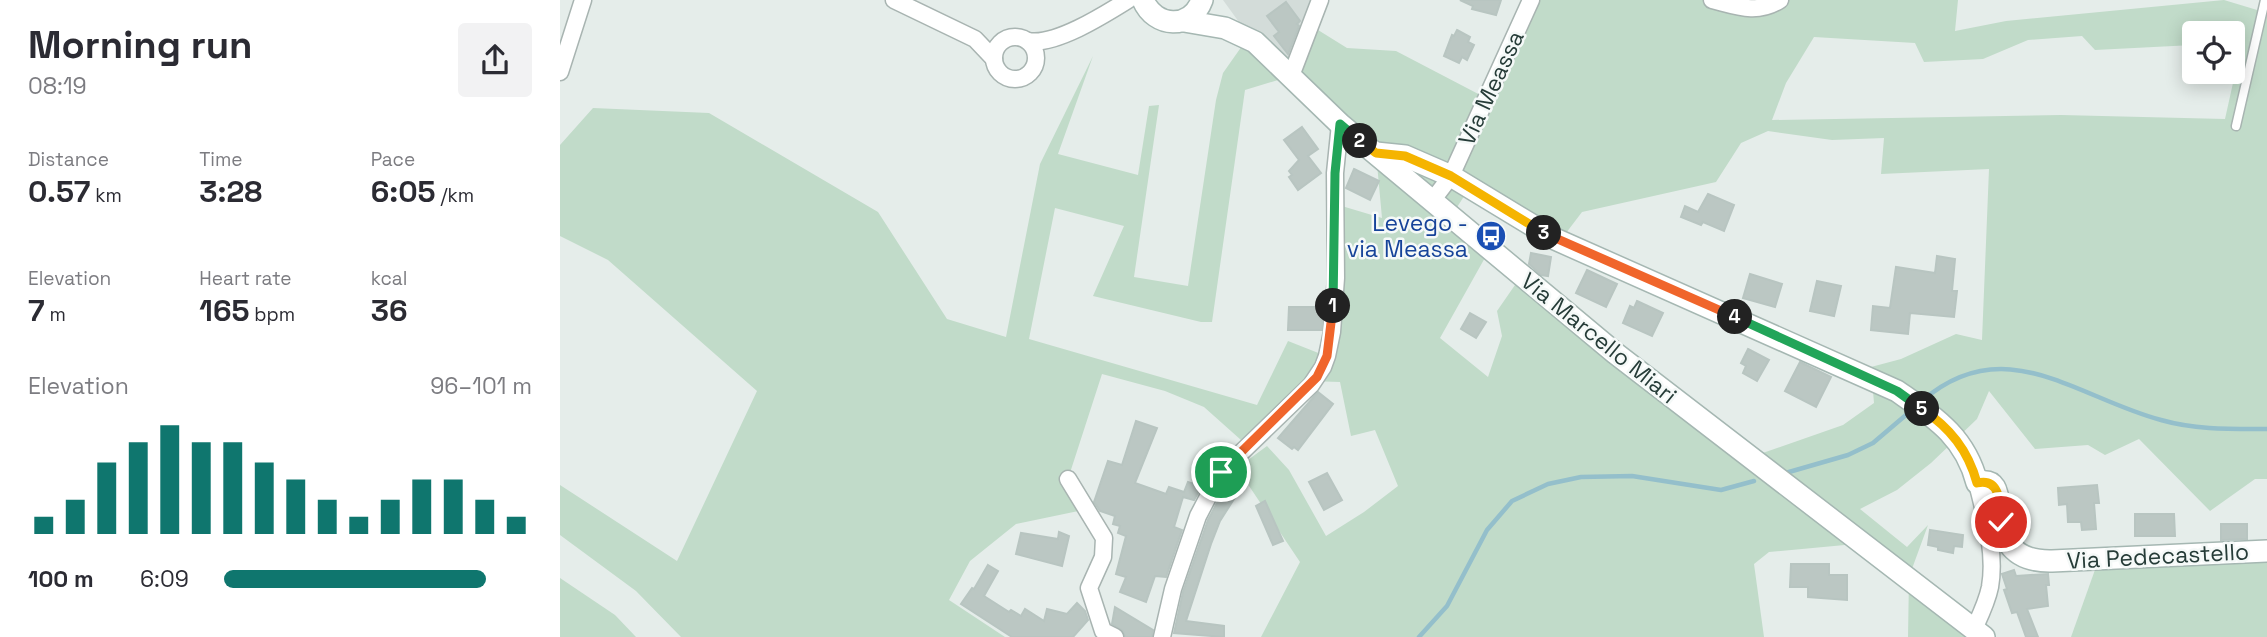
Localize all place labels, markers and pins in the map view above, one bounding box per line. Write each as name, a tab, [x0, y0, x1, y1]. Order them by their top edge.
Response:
pin: 2	[1342, 124, 1378, 158]
place label: Levego - via Meassa	[1347, 208, 1468, 264]
pin: 3	[1527, 216, 1562, 250]
bus stop icon: Levego - via Meassa	[1474, 219, 1508, 253]
pin: 1	[1316, 288, 1350, 324]
pin: 4	[1718, 300, 1752, 334]
pin: 5	[1904, 392, 1940, 426]
pin	[1191, 442, 1251, 502]
pin	[1971, 492, 2031, 552]

